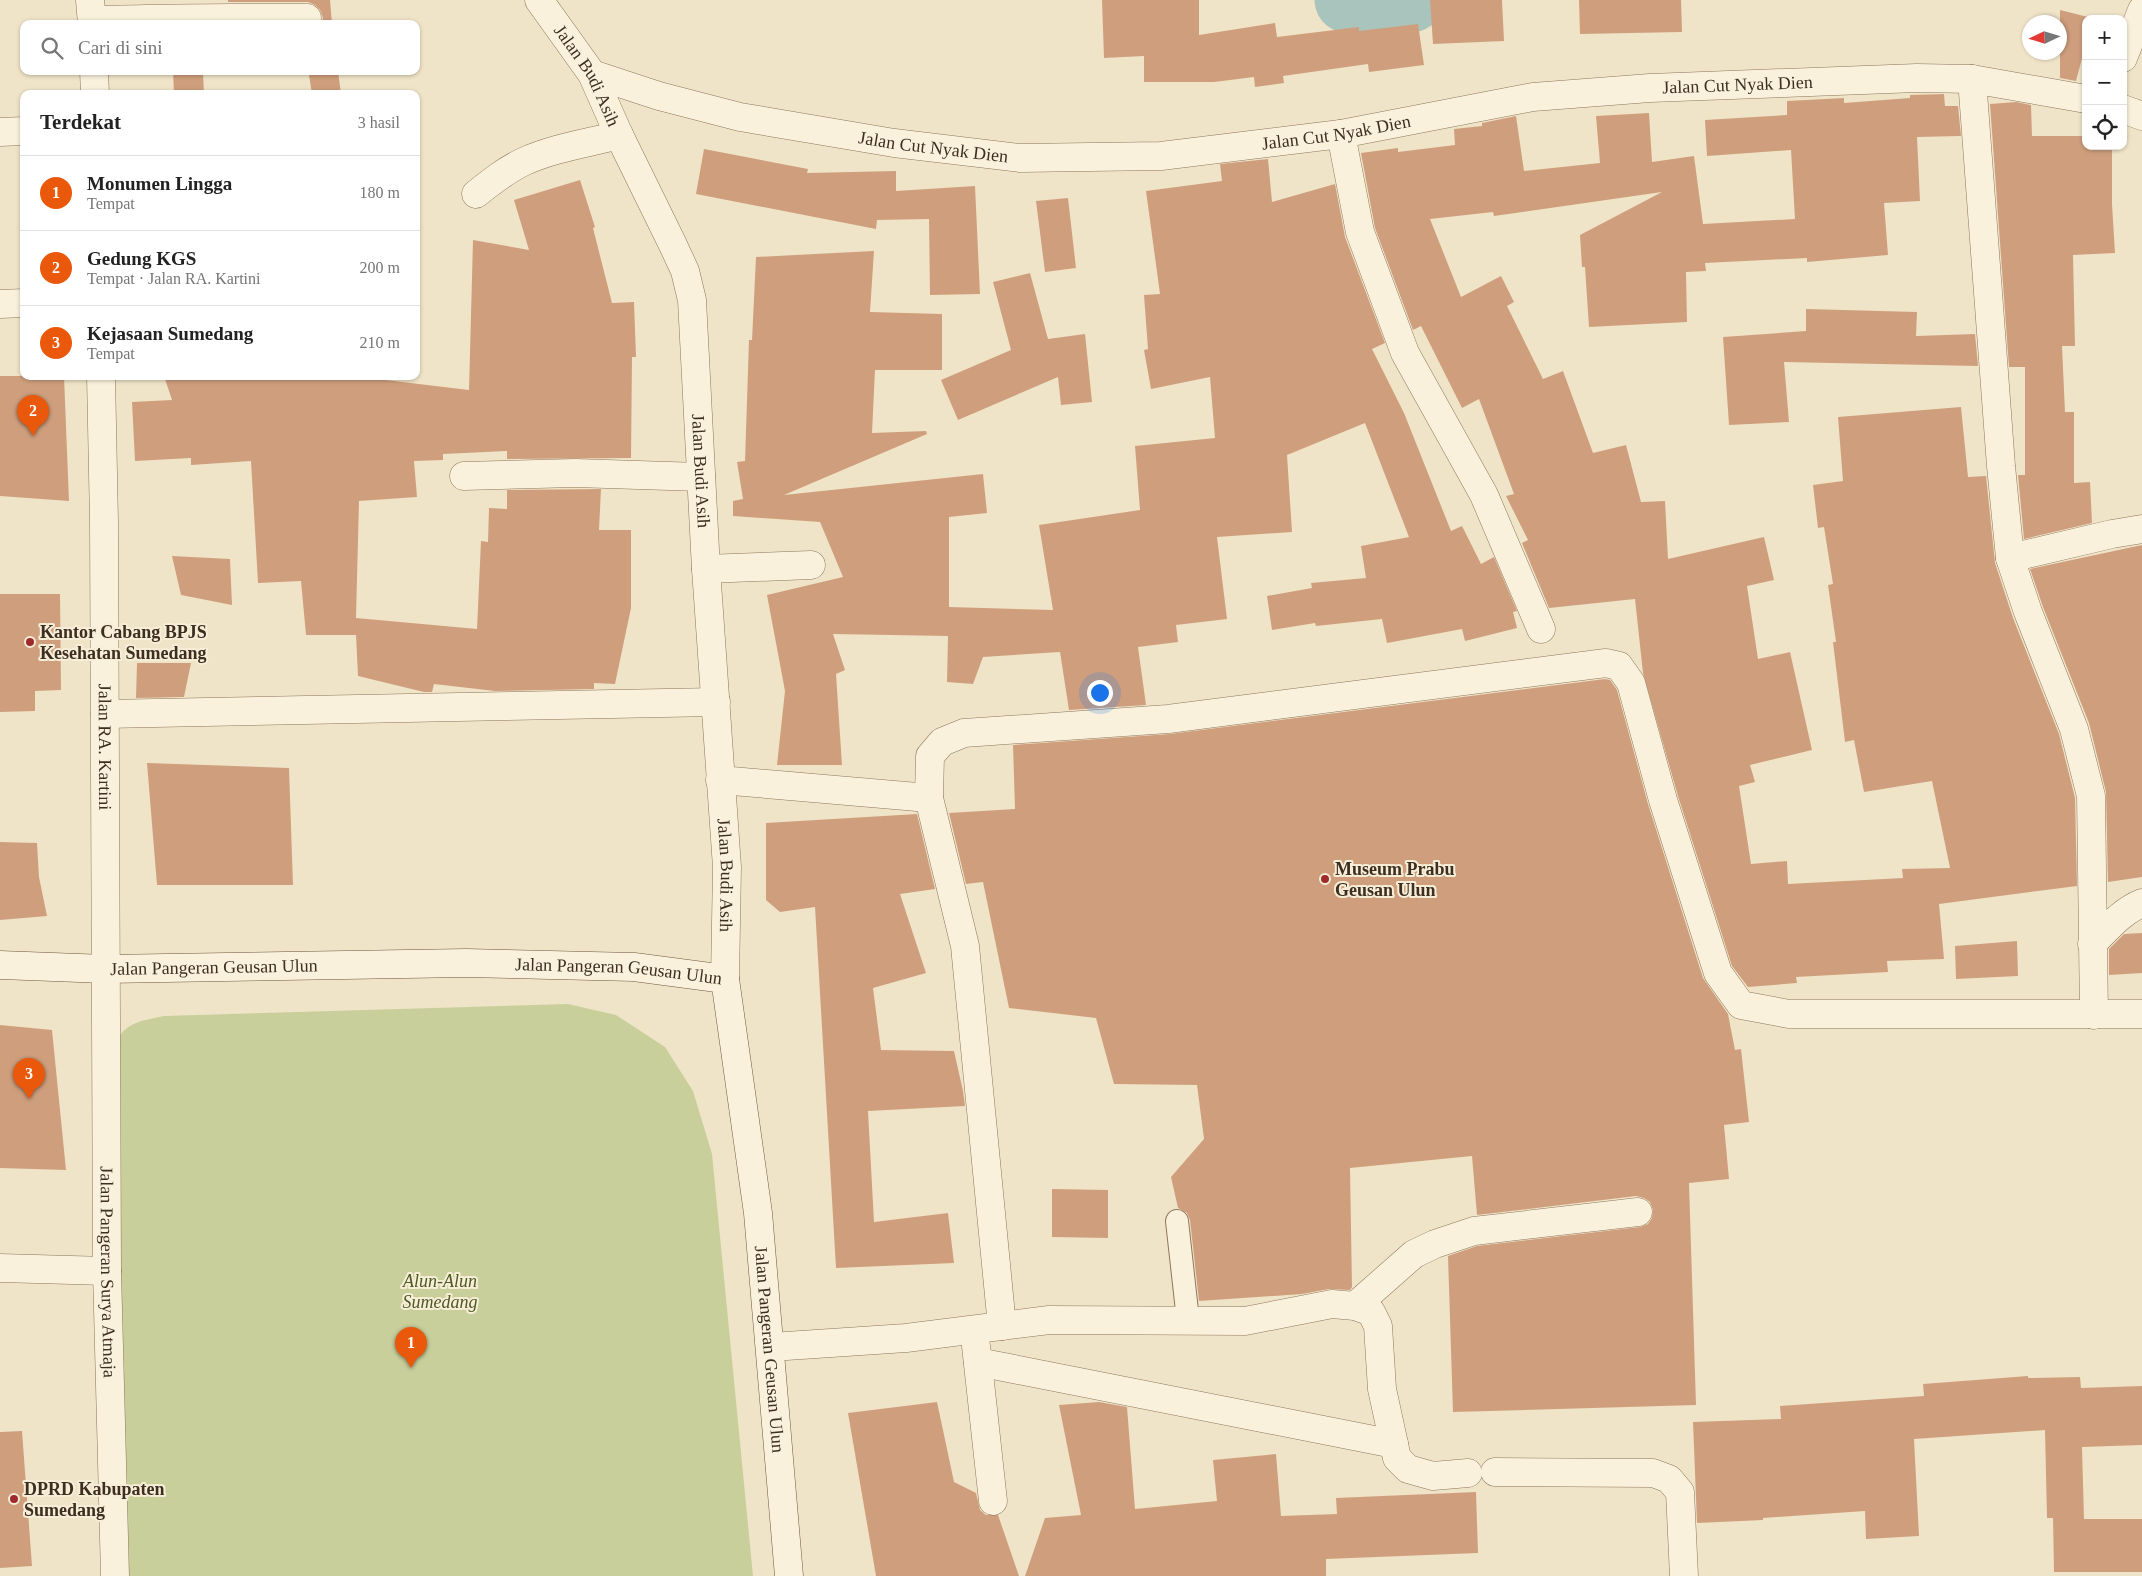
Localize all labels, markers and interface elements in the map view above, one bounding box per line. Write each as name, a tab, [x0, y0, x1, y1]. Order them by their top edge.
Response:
north arrow	[2022, 15, 2067, 60]
map controls	[2082, 15, 2127, 150]
button: +	[2082, 15, 2127, 60]
search box	[20, 20, 420, 75]
street label: Jalan Budi Asih	[550, 21, 624, 129]
icon: search	[38, 34, 66, 62]
text: Cari di sini	[78, 37, 162, 58]
button: −	[2082, 60, 2127, 105]
street label: Jalan Cut Nyak Dien	[1662, 72, 1813, 98]
button: locate	[2082, 105, 2127, 150]
text: Terdekat	[40, 110, 121, 134]
street label: Jalan Cut Nyak Dien	[1260, 111, 1412, 154]
text: 3 hasil	[358, 114, 400, 131]
street label: Jalan Cut Nyak Dien	[857, 127, 1009, 167]
text: Monumen Lingga	[87, 173, 232, 194]
text: 1	[52, 184, 60, 201]
text: 180 m	[360, 184, 400, 201]
text: Tempat	[87, 195, 135, 212]
text: Gedung KGS	[87, 248, 196, 269]
text: 2	[52, 259, 60, 276]
text: 200 m	[360, 259, 400, 276]
text: Tempat · Jalan RA. Kartini	[87, 270, 261, 287]
text: Kejasaan Sumedang	[87, 323, 253, 344]
text: 3	[52, 334, 60, 351]
text: 210 m	[360, 334, 400, 351]
text: Tempat	[87, 345, 135, 362]
pin: 2	[17, 395, 49, 436]
street label: Jalan Budi Asih	[688, 414, 714, 529]
place label: Kantor Cabang BPJS Kesehatan Sumedang	[40, 622, 207, 663]
marker: Kantor Cabang BPJS Kesehatan Sumedang	[24, 636, 36, 648]
your location	[1087, 680, 1113, 706]
street label: Jalan RA. Kartini	[95, 684, 115, 810]
street label: Jalan Budi Asih	[714, 818, 737, 932]
place label: Museum Prabu Geusan Ulun	[1335, 859, 1455, 900]
marker: Museum Prabu Geusan Ulun	[1319, 873, 1331, 885]
street label: Jalan Pangeran Geusan Ulun	[515, 954, 723, 988]
street label: Jalan Pangeran Geusan Ulun	[110, 955, 318, 979]
pin: 3	[13, 1058, 45, 1099]
street label: Jalan Pangeran Surya Atmaja	[97, 1166, 120, 1378]
street label: Jalan Pangeran Geusan Ulun	[751, 1245, 788, 1453]
park label: Alun-Alun Sumedang	[402, 1271, 478, 1312]
pin: 1	[395, 1327, 427, 1368]
place label: DPRD Kabupaten Sumedang	[24, 1479, 165, 1520]
marker: DPRD Kabupaten Sumedang	[8, 1493, 20, 1505]

